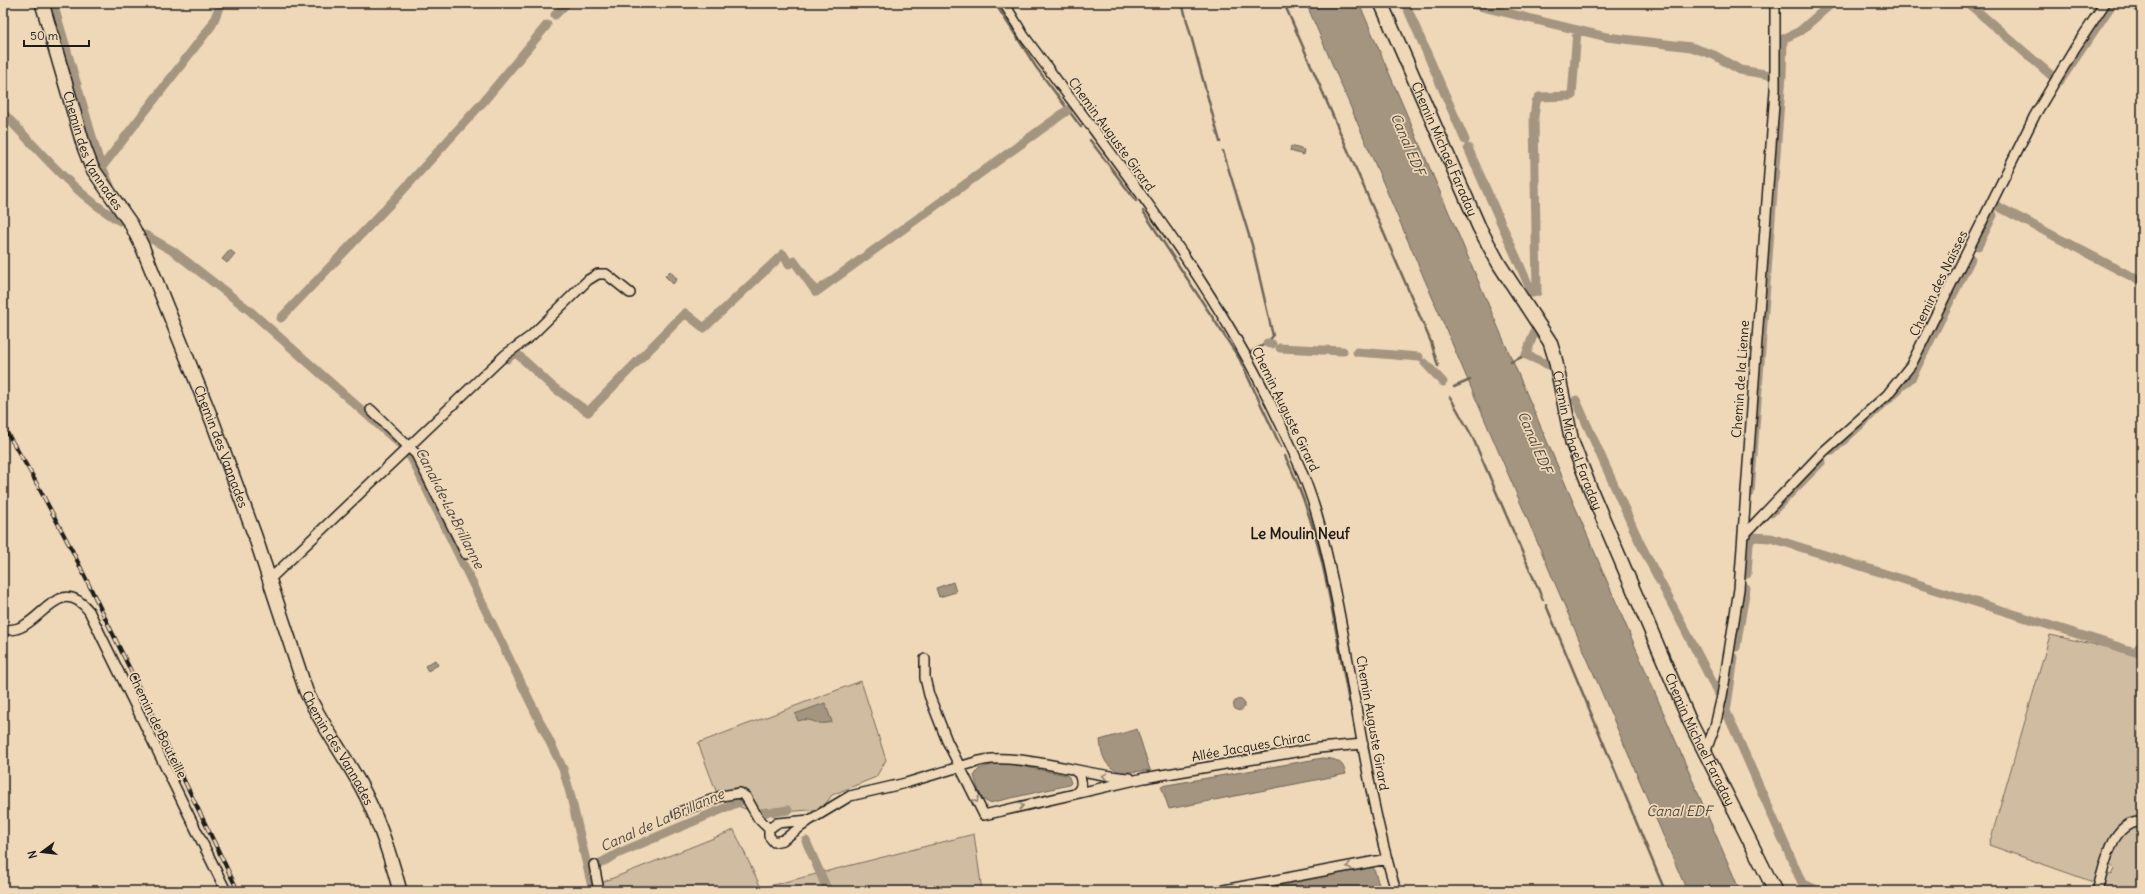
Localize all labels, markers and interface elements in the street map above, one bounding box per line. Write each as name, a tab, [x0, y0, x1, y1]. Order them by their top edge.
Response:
scale bar	[24, 22, 89, 48]
text: 50 m	[30, 28, 59, 43]
street label: Chemin Auguste Girard	[1065, 74, 1159, 195]
street label: Chemin Michael Faraday	[1407, 79, 1481, 219]
street label: Chemin des Vannades	[59, 89, 127, 214]
water label: Canal EDF	[1387, 110, 1430, 181]
street label: Chemin des Naïsses	[1905, 227, 1971, 339]
street label: Chemin de la Lienne	[1728, 319, 1753, 439]
street label: Chemin Auguste Girard	[1248, 344, 1323, 475]
street label: Chemin Michael Faraday	[1549, 369, 1606, 513]
street label: Chemin des Vannades	[190, 383, 252, 510]
water label: Canal EDF	[1514, 408, 1557, 479]
water label: Canal de La Brillanne	[412, 444, 489, 573]
district label: Le Moulin Neuf	[1250, 524, 1351, 543]
street label: Chemin Auguste Girard	[1352, 654, 1393, 792]
street label: Chemin de Bouteille	[124, 669, 191, 781]
street label: Chemin Michael Faraday	[1661, 670, 1739, 809]
street label: Chemin des Vannades	[298, 688, 377, 808]
street label: Allée Jacques Chirac	[1190, 728, 1312, 765]
one-way arrow	[1102, 772, 1108, 780]
water label: Canal de La Brillanne	[597, 784, 728, 855]
one-way arrow	[971, 796, 979, 803]
one-way arrow	[1018, 802, 1025, 810]
water label: Canal EDF	[1646, 802, 1715, 820]
north arrow	[22, 832, 62, 872]
text: N	[25, 849, 40, 860]
one-way arrow	[1345, 861, 1352, 870]

